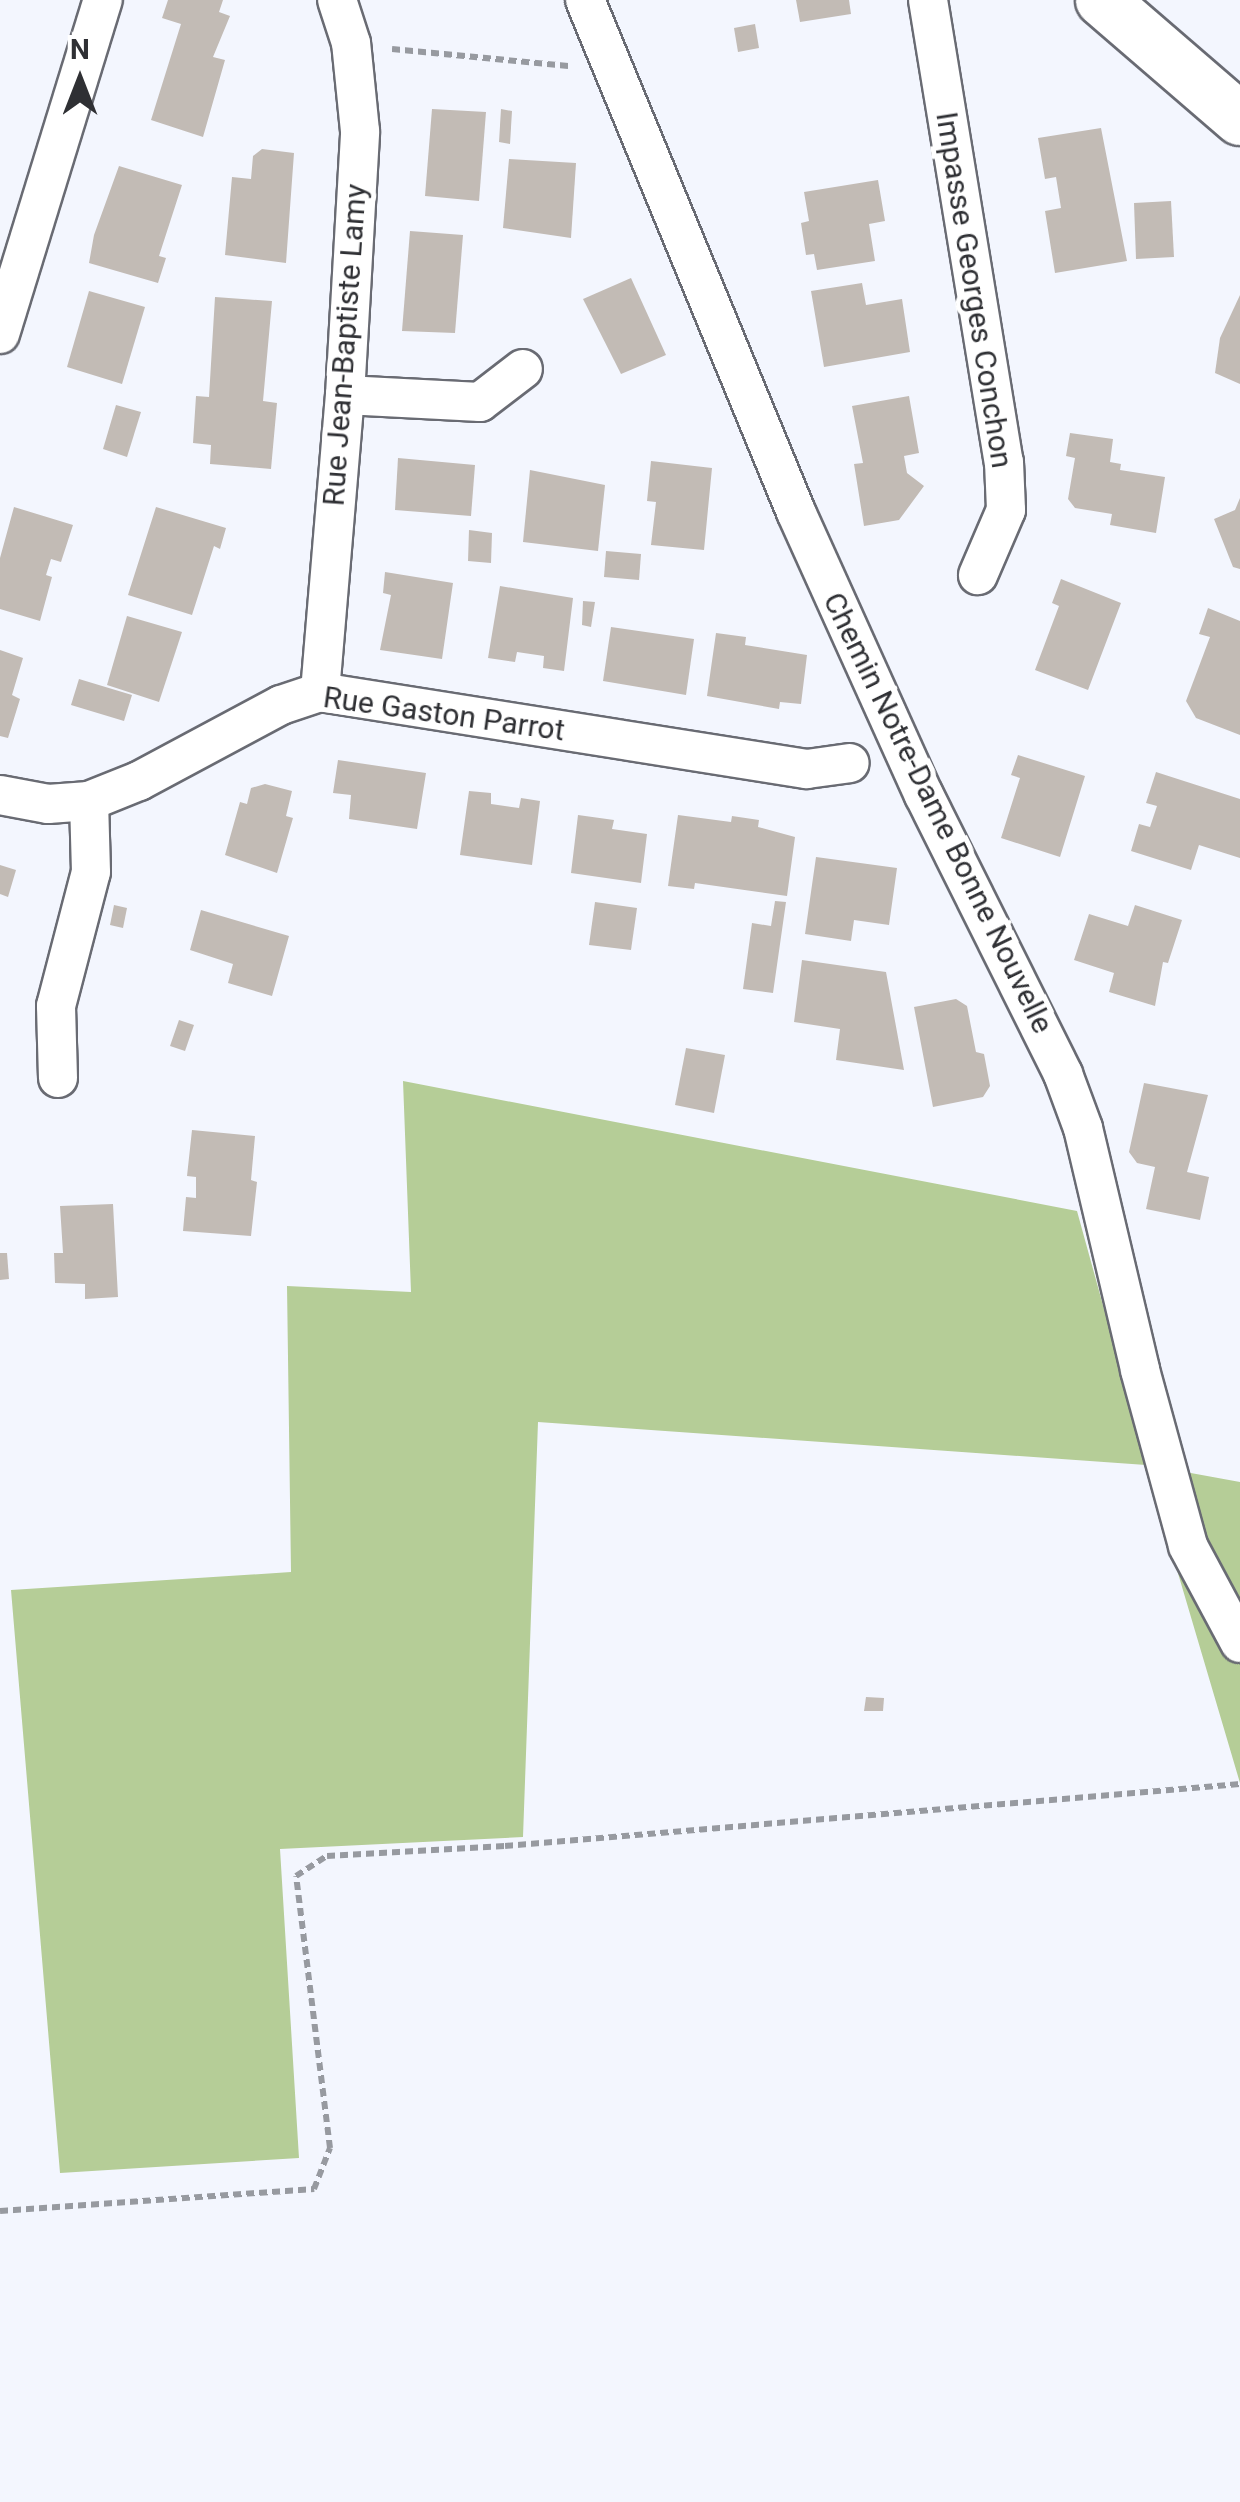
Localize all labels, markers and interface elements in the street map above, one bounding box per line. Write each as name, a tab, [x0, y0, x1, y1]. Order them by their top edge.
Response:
north arrow	[30, 30, 130, 130]
text: N	[70, 33, 90, 66]
street label: Impasse Georges Conchon	[928, 109, 1020, 471]
street label: Rue Jean-Baptiste Lamy	[316, 183, 374, 507]
street label: Chemin Notre-Dame Bonne Nouvelle	[815, 587, 1061, 1039]
street label: Rue Gaston Parrot	[321, 679, 567, 749]

